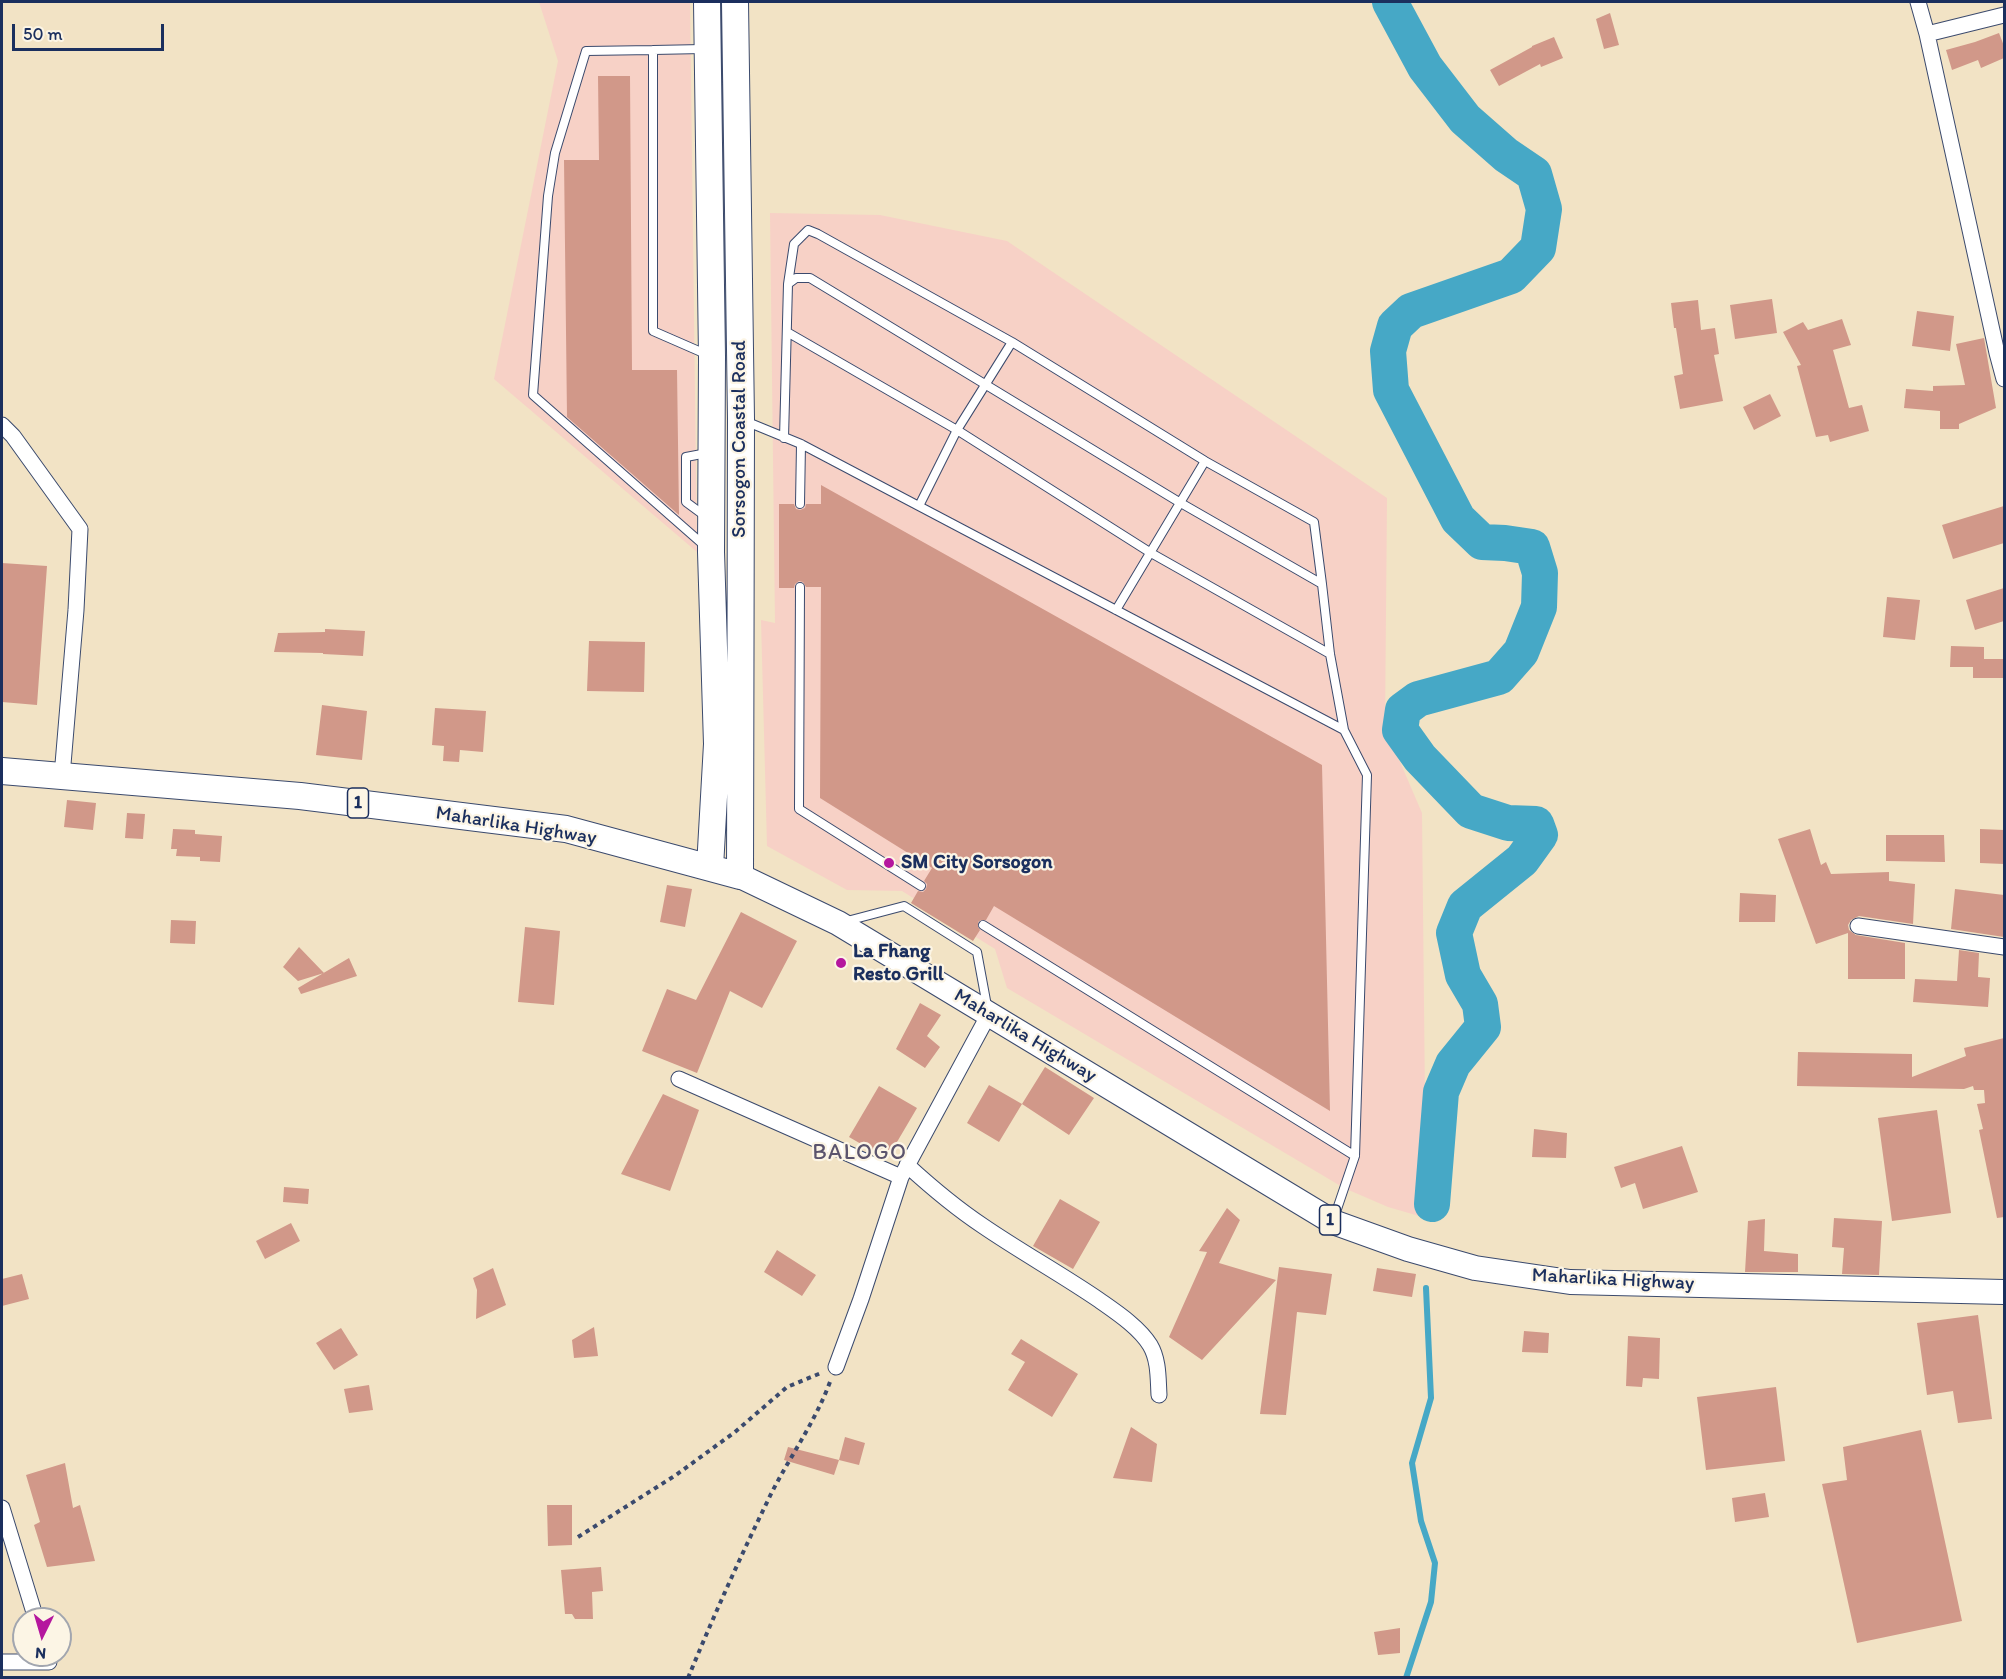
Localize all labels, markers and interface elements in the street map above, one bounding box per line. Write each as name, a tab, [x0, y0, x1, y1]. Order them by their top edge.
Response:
scale bar	[15, 12, 166, 50]
text: 50 m	[23, 23, 63, 45]
street label: Sorsogon Coastal Road	[728, 340, 752, 538]
road number: 1	[348, 788, 368, 818]
street label: Maharlika Highway	[434, 801, 598, 851]
place label: SM City Sorsogon	[901, 851, 1052, 875]
marker: SM City Sorsogon	[882, 856, 896, 870]
place label: La Fhang Resto Grill	[853, 940, 944, 987]
marker: La Fhang Resto Grill	[834, 956, 848, 970]
street label: Maharlika Highway	[949, 984, 1101, 1088]
district label: BALOGO	[812, 1140, 908, 1166]
road number: 1	[1320, 1205, 1340, 1235]
street label: Maharlika Highway	[1531, 1264, 1695, 1296]
north arrow	[12, 1607, 72, 1667]
text: N	[34, 1644, 47, 1663]

